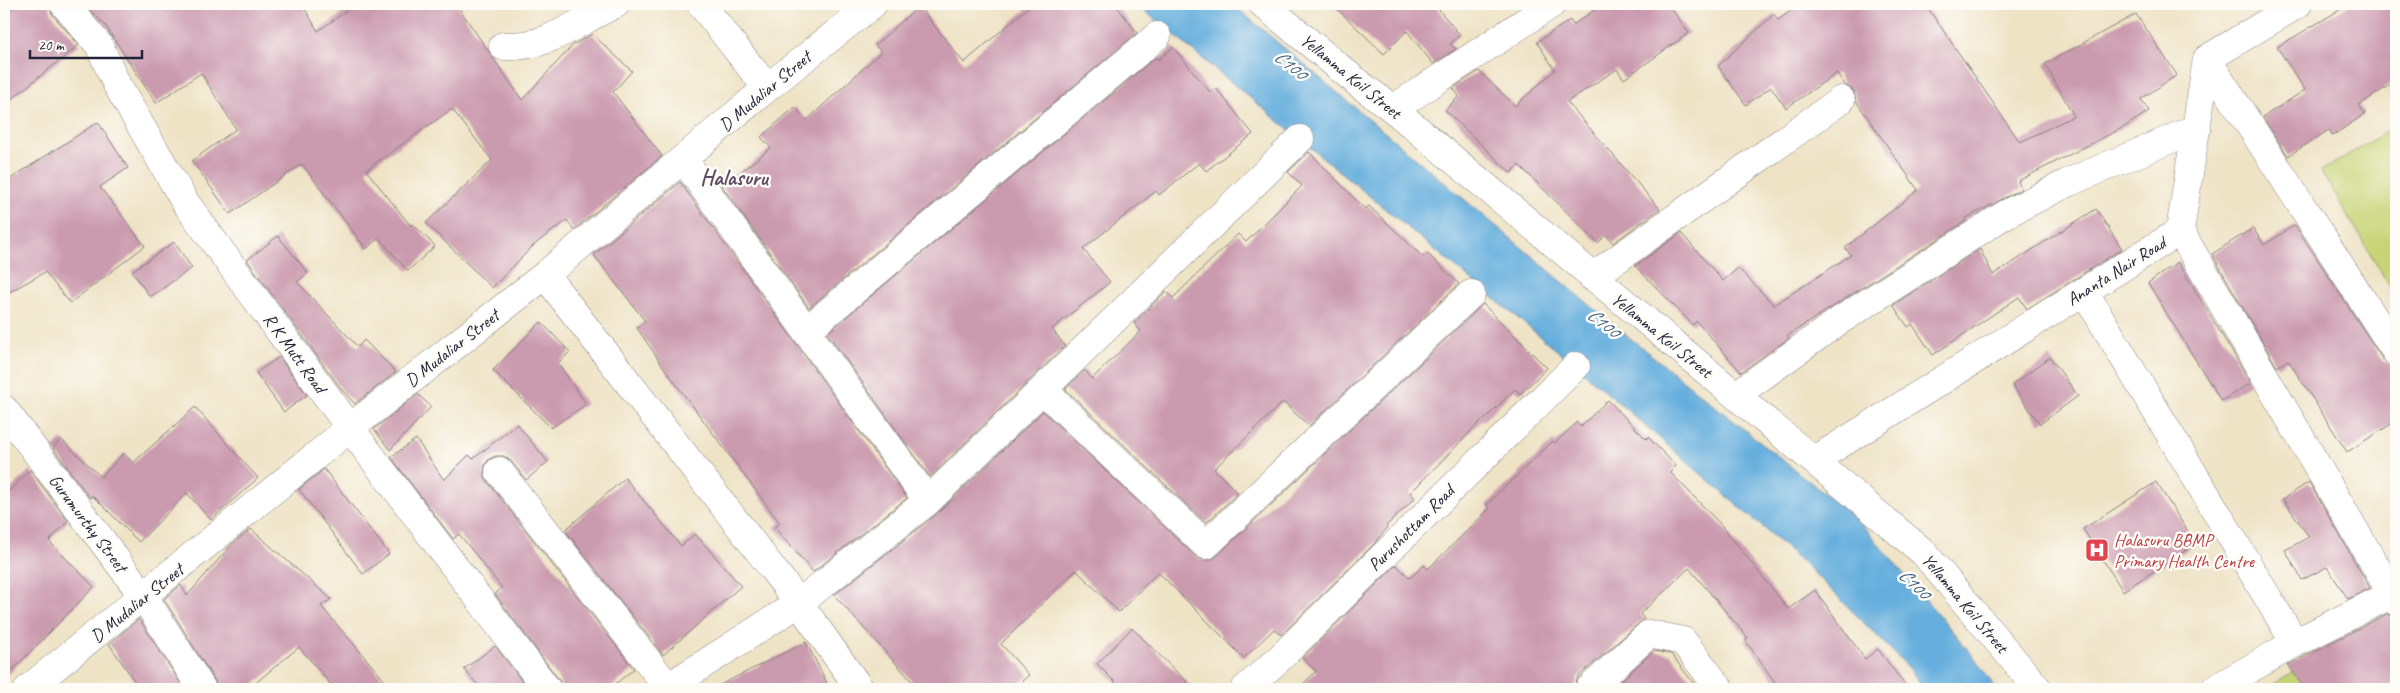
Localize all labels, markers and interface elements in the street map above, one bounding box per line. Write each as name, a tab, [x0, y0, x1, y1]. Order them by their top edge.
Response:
scale bar	[30, 28, 142, 60]
street label: Yellamma Koil Street	[1296, 29, 1407, 125]
text: 20 m	[38, 36, 65, 55]
street label: D Mudaliar Street	[715, 44, 818, 136]
water label: C100	[1269, 45, 1314, 87]
district label: Halasuru	[700, 164, 769, 192]
street label: Ananta Nair Road	[2062, 230, 2172, 310]
street label: Yellamma Koil Street	[1607, 288, 1718, 384]
street label: D Mudaliar Street	[401, 303, 506, 391]
water label: C100	[1582, 303, 1627, 345]
street label: R K Mutt Road	[259, 309, 333, 400]
street label: Gurumurthy Street	[44, 470, 134, 579]
street label: Purushottam Road	[1363, 478, 1461, 576]
place label: Halasuru BBMP Primary Health Centre	[2114, 529, 2255, 572]
hospital icon: Halasuru BBMP Primary Health Centre	[2084, 537, 2110, 563]
street label: Yellamma Koil Street	[1917, 549, 2014, 659]
street label: D Mudaliar Street	[86, 557, 190, 647]
water label: C100	[1894, 563, 1938, 607]

